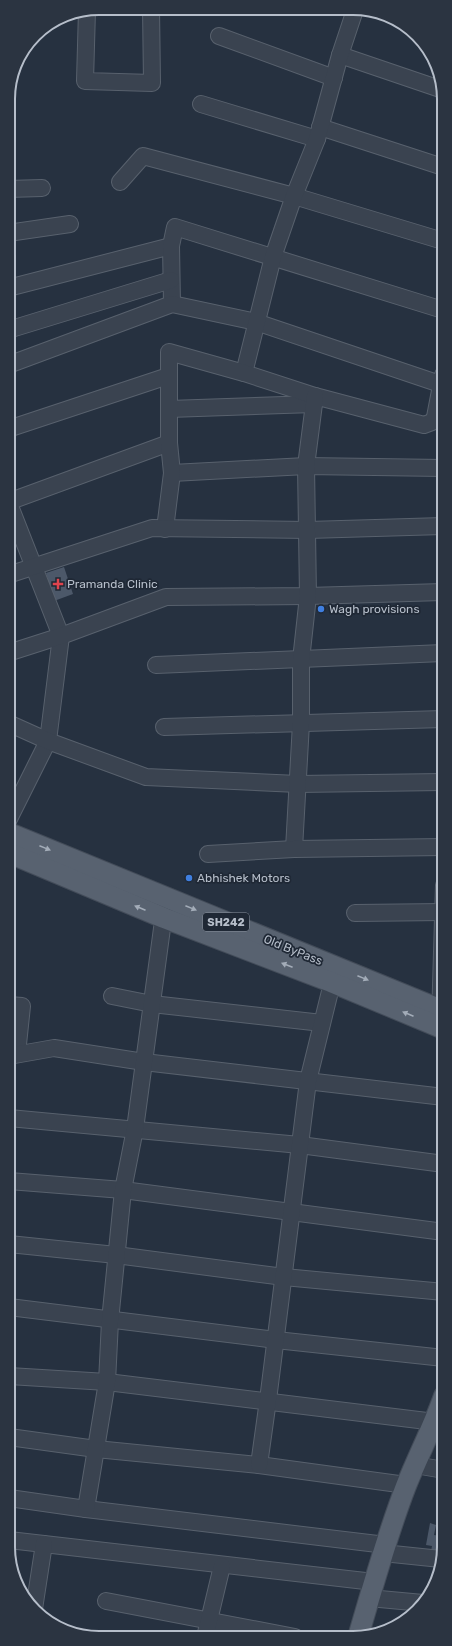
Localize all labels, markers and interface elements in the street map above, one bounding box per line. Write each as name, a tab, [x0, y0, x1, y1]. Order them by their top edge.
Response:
place label: Pramanda Clinic	[67, 577, 158, 591]
marker: Pramanda Clinic	[52, 578, 64, 590]
place label: Wagh provisions	[329, 602, 420, 616]
marker: Wagh provisions	[316, 604, 326, 614]
one-way arrow	[39, 845, 50, 851]
place label: Abhishek Motors	[197, 871, 290, 885]
marker: Abhishek Motors	[184, 873, 194, 883]
one-way arrow	[135, 905, 146, 911]
one-way arrow	[185, 905, 197, 911]
road number: SH242	[203, 913, 249, 931]
street label: Old ByPass	[262, 932, 324, 968]
one-way arrow	[281, 961, 293, 967]
one-way arrow	[357, 976, 369, 982]
one-way arrow	[402, 1011, 413, 1017]

